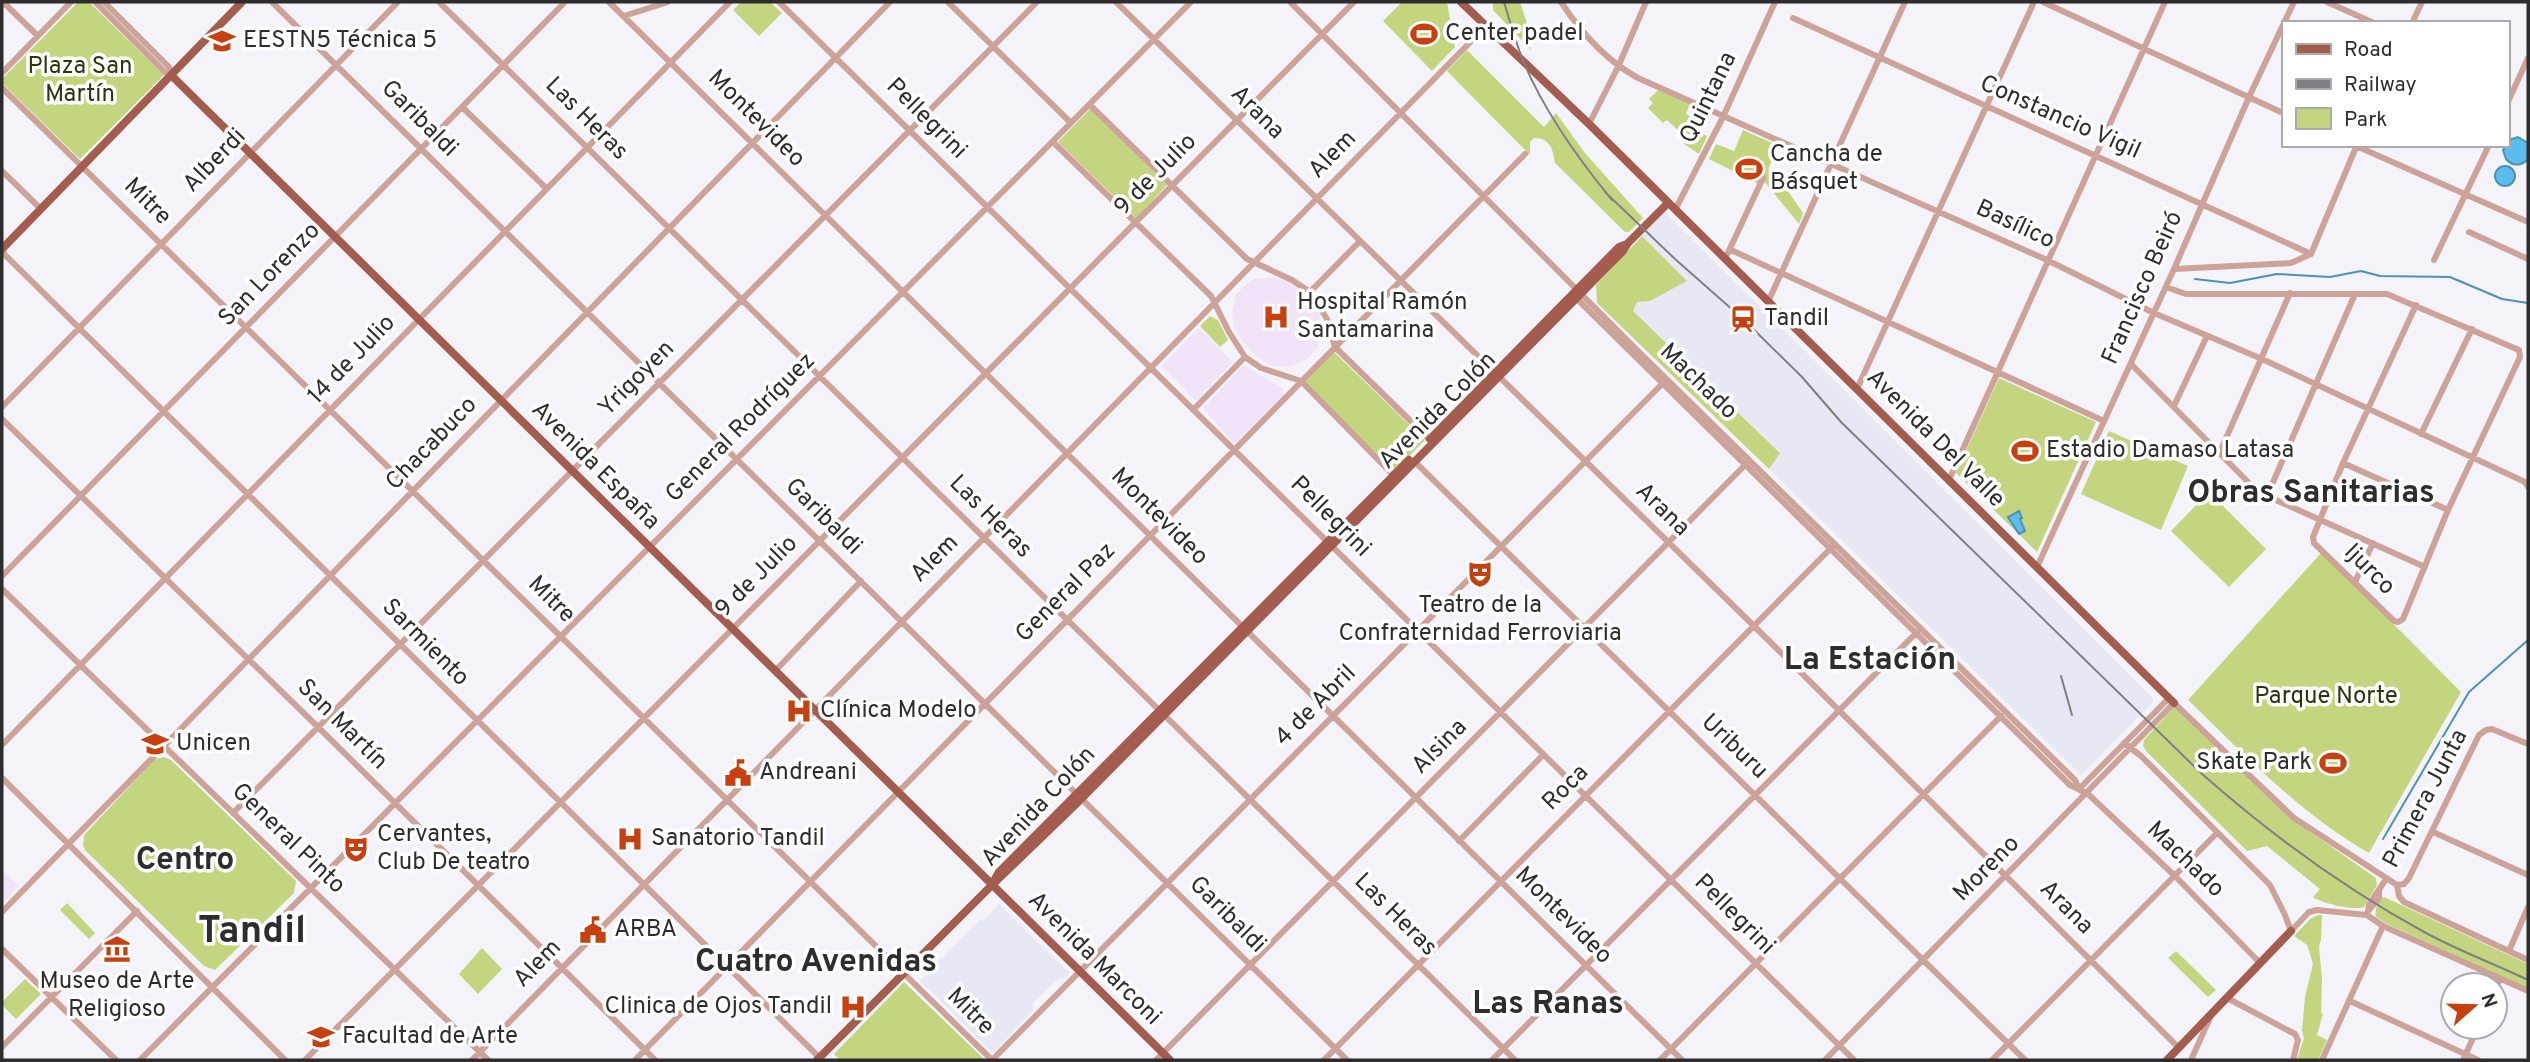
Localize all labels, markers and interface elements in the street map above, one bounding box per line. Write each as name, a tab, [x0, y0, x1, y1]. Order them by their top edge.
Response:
sports icon: Center padel	[1409, 19, 1439, 49]
place label: Center padel	[1445, 19, 1583, 49]
legend	[2282, 21, 2509, 147]
school or university icon: EESTN5 Técnica 5	[207, 26, 237, 56]
place label: EESTN5 Técnica 5	[243, 26, 437, 56]
text: Road	[2344, 37, 2393, 64]
street label: Quintana	[1674, 47, 1744, 149]
park label: Plaza San Martín	[27, 52, 133, 110]
street label: Montevideo	[701, 64, 811, 174]
street label: Constancio Vigil	[1975, 69, 2145, 167]
street label: Las Heras	[538, 71, 634, 167]
street label: Pellegrini	[879, 72, 973, 166]
text: Railway	[2344, 72, 2417, 99]
street label: Garibaldi	[374, 74, 464, 164]
street label: Arana	[1224, 80, 1290, 146]
text: Park	[2344, 107, 2387, 134]
street label: Alberdi	[177, 123, 253, 199]
street label: Alem	[1303, 124, 1363, 186]
street label: 9 de Julio	[1108, 127, 1204, 223]
place label: Cancha de Básquet	[1770, 140, 1883, 198]
sports icon: Cancha de Básquet	[1734, 154, 1764, 184]
street label: Mitre	[117, 172, 177, 232]
street label: Basílico	[1971, 194, 2059, 256]
street label: Francisco Beiró	[2096, 207, 2190, 369]
street label: San Lorenzo	[213, 216, 327, 334]
place label: Hospital Ramón Santamarina	[1297, 288, 1468, 346]
hospital icon: Hospital Ramón Santamarina	[1261, 302, 1291, 332]
station icon: Tandil	[1728, 304, 1758, 334]
place label: Tandil	[1764, 304, 1829, 334]
street label: 14 de Julio	[302, 309, 402, 411]
street label: Yrigoyen	[593, 335, 681, 423]
street label: Machado	[1653, 337, 1743, 427]
street label: Avenida Colón	[1373, 346, 1503, 476]
street label: General Rodríguez	[660, 347, 822, 509]
street label: Avenida Del Valle	[1859, 363, 2011, 515]
street label: Chacabuco	[380, 391, 484, 497]
street label: Avenida España	[524, 395, 666, 537]
sports icon: Estadio Damaso Latasa	[2010, 436, 2040, 466]
place label: Estadio Damaso Latasa	[2046, 436, 2294, 466]
street label: Montevideo	[1104, 462, 1214, 572]
street label: Las Heras	[942, 469, 1038, 565]
street label: Pellegrini	[1283, 470, 1377, 564]
street label: Garibaldi	[778, 472, 868, 562]
district label: Obras Sanitarias	[2187, 474, 2435, 514]
street label: Arana	[1628, 477, 1696, 543]
street label: 9 de Julio	[709, 529, 805, 625]
street label: Alem	[905, 529, 965, 589]
street label: General Paz	[1010, 537, 1122, 649]
street label: Ijurco	[2337, 538, 2401, 602]
theatre icon: Teatro de la Confraternidad Ferroviaria	[1465, 559, 1495, 589]
street label: Mitre	[521, 570, 581, 630]
place label: Teatro de la Confraternidad Ferroviaria	[1338, 591, 1622, 649]
street label: Sarmiento	[375, 593, 475, 693]
district label: La Estación	[1784, 641, 1956, 681]
street label: 4 de Abril	[1269, 659, 1363, 753]
street label: San Martín	[290, 673, 394, 777]
park label: Parque Norte	[2254, 682, 2398, 712]
hospital icon: Clínica Modelo	[784, 696, 814, 726]
place label: Clínica Modelo	[820, 696, 977, 726]
street label: Uriburu	[1694, 708, 1774, 786]
street label: Alsina	[1406, 713, 1474, 781]
street label: Primera Junta	[2377, 725, 2475, 873]
school or university icon: Unicen	[140, 729, 170, 759]
place label: Unicen	[176, 729, 251, 759]
street label: Avenida Colón	[976, 740, 1102, 874]
place label: Skate Park	[2196, 748, 2312, 778]
sports icon: Skate Park	[2318, 748, 2348, 778]
public building icon: Andreani	[723, 758, 753, 788]
place label: Andreani	[759, 758, 857, 788]
street label: Roca	[1536, 758, 1596, 818]
street label: General Pinto	[225, 777, 351, 901]
street label: Machado	[2140, 815, 2230, 905]
place label: Cervantes, Club De teatro	[377, 820, 530, 878]
hospital icon: Sanatorio Tandil	[615, 824, 645, 854]
place label: Sanatorio Tandil	[651, 824, 825, 854]
street label: Moreno	[1947, 829, 2027, 909]
theatre icon: Cervantes, Club De teatro	[341, 834, 371, 864]
district label: Centro	[136, 841, 234, 881]
street label: Montevideo	[1508, 861, 1618, 971]
street label: Las Heras	[1347, 867, 1443, 963]
street label: Pellegrini	[1687, 868, 1781, 962]
street label: Garibaldi	[1182, 870, 1272, 960]
street label: Arana	[2033, 875, 2099, 941]
street label: Avenida Marconi	[1021, 886, 1167, 1032]
district label: Tandil	[198, 908, 306, 957]
public building icon: ARBA	[578, 915, 608, 945]
place label: ARBA	[614, 915, 677, 945]
street label: Alem	[508, 933, 568, 995]
museum icon: Museo de Arte Religioso	[102, 934, 132, 964]
district label: Cuatro Avenidas	[695, 943, 937, 983]
place label: Museo de Arte Religioso	[39, 967, 195, 1025]
north arrow	[2439, 971, 2509, 1041]
street label: Mitre	[940, 982, 1000, 1042]
district label: Las Ranas	[1472, 985, 1624, 1025]
text: N	[2474, 990, 2502, 1011]
place label: Clinica de Ojos Tandil	[605, 992, 832, 1022]
hospital icon: Clinica de Ojos Tandil	[838, 992, 868, 1022]
school or university icon: Facultad de Arte	[306, 1022, 336, 1052]
place label: Facultad de Arte	[342, 1022, 518, 1052]

